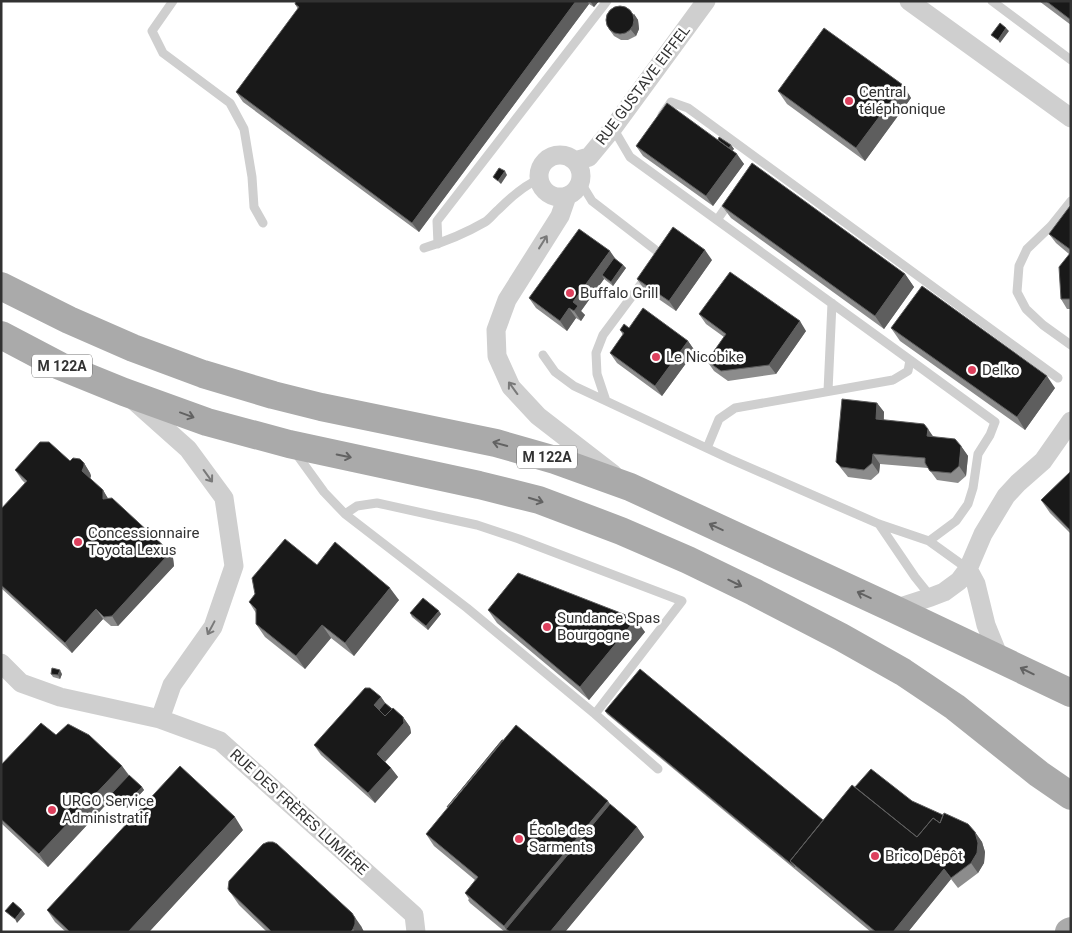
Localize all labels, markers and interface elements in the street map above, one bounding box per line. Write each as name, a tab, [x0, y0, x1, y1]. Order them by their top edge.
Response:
street label: RUE GUSTAVE EIFFEL	[592, 22, 694, 148]
place label: Central téléphonique	[859, 83, 945, 118]
marker: Central téléphonique	[843, 95, 855, 107]
one-way arrow	[539, 236, 549, 250]
place label: Buffalo Grill	[580, 284, 658, 302]
marker: Buffalo Grill	[564, 287, 576, 299]
place label: Le Nicobike	[666, 348, 744, 366]
marker: Le Nicobike	[650, 351, 662, 363]
road number: M 122A	[32, 354, 92, 378]
place label: Delko	[982, 361, 1020, 379]
marker: Delko	[966, 364, 978, 376]
one-way arrow	[508, 381, 518, 395]
one-way arrow	[178, 410, 194, 420]
one-way arrow	[492, 439, 508, 448]
road number: M 122A	[517, 446, 577, 468]
one-way arrow	[335, 452, 351, 461]
one-way arrow	[203, 469, 213, 483]
one-way arrow	[528, 496, 544, 506]
one-way arrow	[709, 522, 724, 531]
place label: Concessionnaire Toyota Lexus	[88, 524, 199, 559]
marker: Concessionnaire Toyota Lexus	[72, 536, 84, 548]
one-way arrow	[727, 578, 742, 588]
one-way arrow	[857, 589, 872, 599]
place label: Sundance Spas Bourgogne	[557, 609, 660, 644]
one-way arrow	[206, 620, 216, 635]
marker: Sundance Spas Bourgogne	[541, 621, 553, 633]
one-way arrow	[1020, 666, 1035, 675]
street label: RUE DES FRÈRES LUMIÈRE	[226, 745, 372, 879]
place label: URGO Service Administratif	[62, 792, 154, 827]
marker: URGO Service Administratif	[46, 804, 58, 816]
place label: École des Sarments	[529, 821, 593, 856]
marker: École des Sarments	[513, 833, 525, 845]
place label: Brico Dépôt	[885, 847, 963, 865]
marker: Brico Dépôt	[869, 850, 881, 862]

